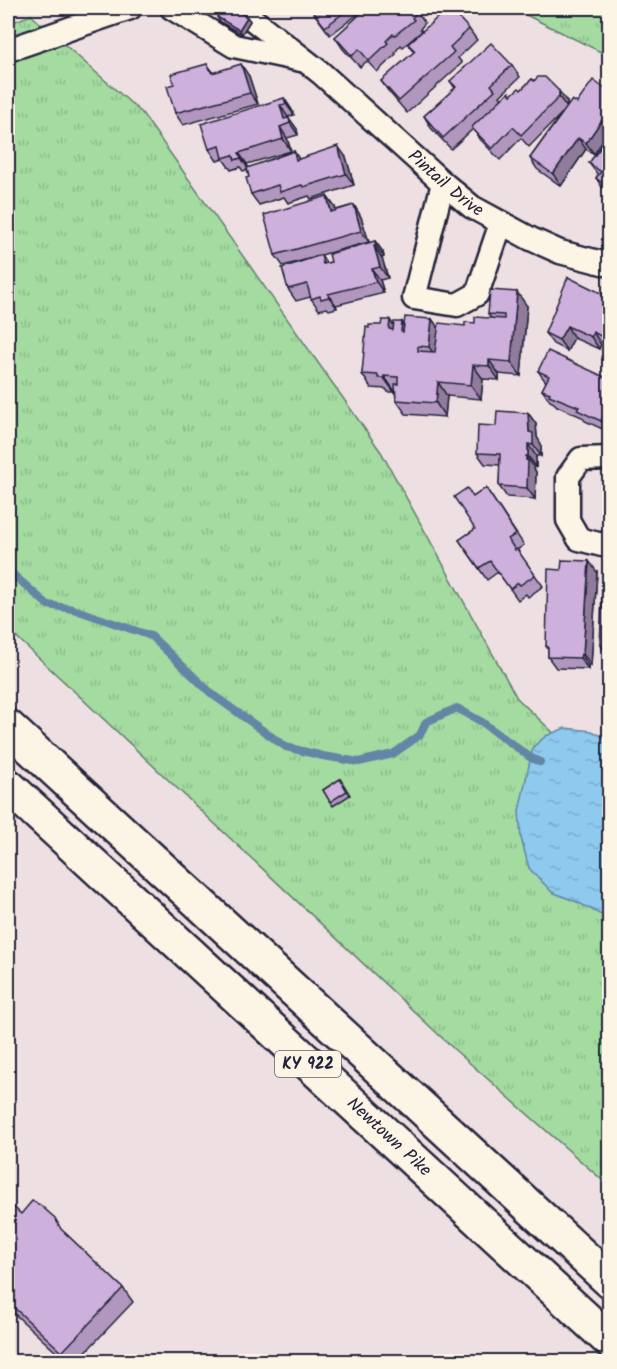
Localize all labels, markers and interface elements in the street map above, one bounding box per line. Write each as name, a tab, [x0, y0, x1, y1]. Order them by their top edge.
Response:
street label: Pintail Drive	[401, 143, 489, 225]
road number: KY 922	[275, 1051, 341, 1077]
street label: Newtown Pike	[340, 1090, 438, 1184]

